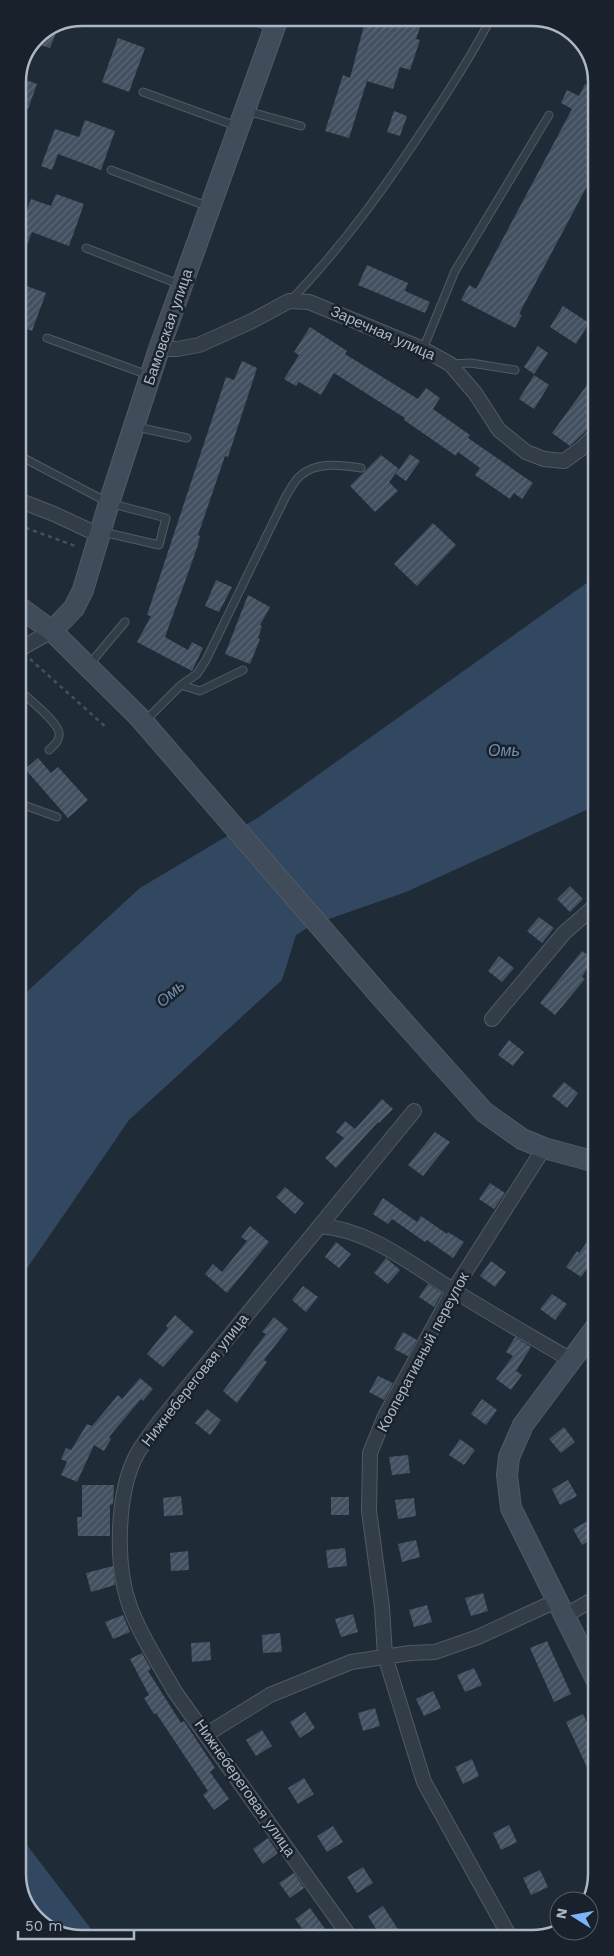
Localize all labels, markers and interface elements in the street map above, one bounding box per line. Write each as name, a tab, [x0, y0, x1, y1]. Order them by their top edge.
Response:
street label: Бамовская улица	[140, 266, 197, 388]
street label: Заречная улица	[328, 302, 439, 364]
water label: Омь	[488, 741, 520, 760]
water label: Омь	[152, 976, 189, 1011]
street label: Кооперативный переулок	[373, 1269, 473, 1435]
street label: Нижнебереговая улица	[138, 1310, 253, 1450]
street label: Нижнебереговая улица	[191, 1716, 300, 1861]
north arrow	[549, 1891, 599, 1941]
text: N	[552, 1907, 570, 1920]
scale bar	[18, 1908, 134, 1940]
text: 50 m	[25, 1917, 62, 1935]

